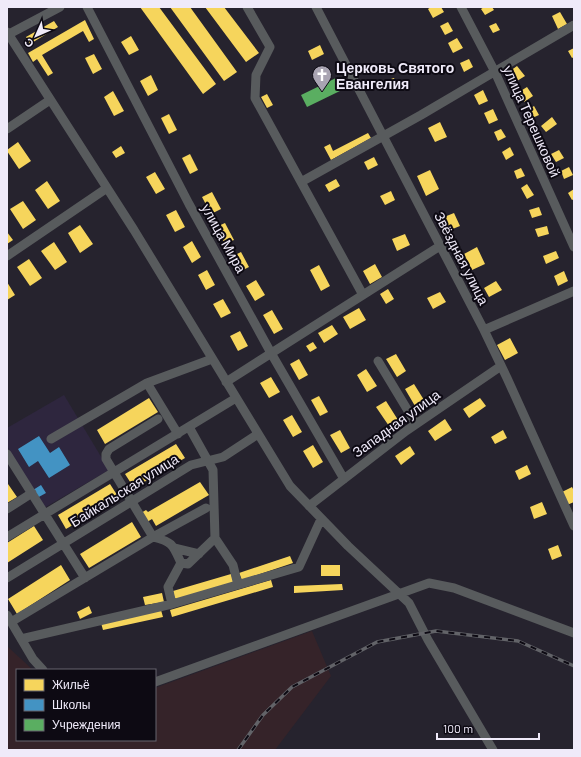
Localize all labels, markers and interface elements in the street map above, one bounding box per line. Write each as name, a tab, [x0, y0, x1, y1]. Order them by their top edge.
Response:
north arrow	[16, 16, 56, 56]
text: С	[21, 36, 36, 51]
place label: Церковь Святого Евангелия	[336, 59, 454, 92]
street label: улица Терешковой	[500, 62, 564, 180]
church icon: Церковь Святого Евангелия	[311, 64, 333, 92]
street label: улица Мира	[198, 200, 250, 276]
street label: Звёздная улица	[431, 209, 493, 308]
street label: Западная улица	[349, 385, 443, 460]
street label: Байкальская улица	[67, 450, 182, 530]
legend	[16, 669, 156, 741]
text: Жильё	[52, 677, 90, 691]
text: Школы	[52, 697, 90, 711]
scale bar	[437, 715, 539, 741]
text: Учреждения	[52, 717, 121, 732]
text: 100 m	[443, 721, 473, 735]

